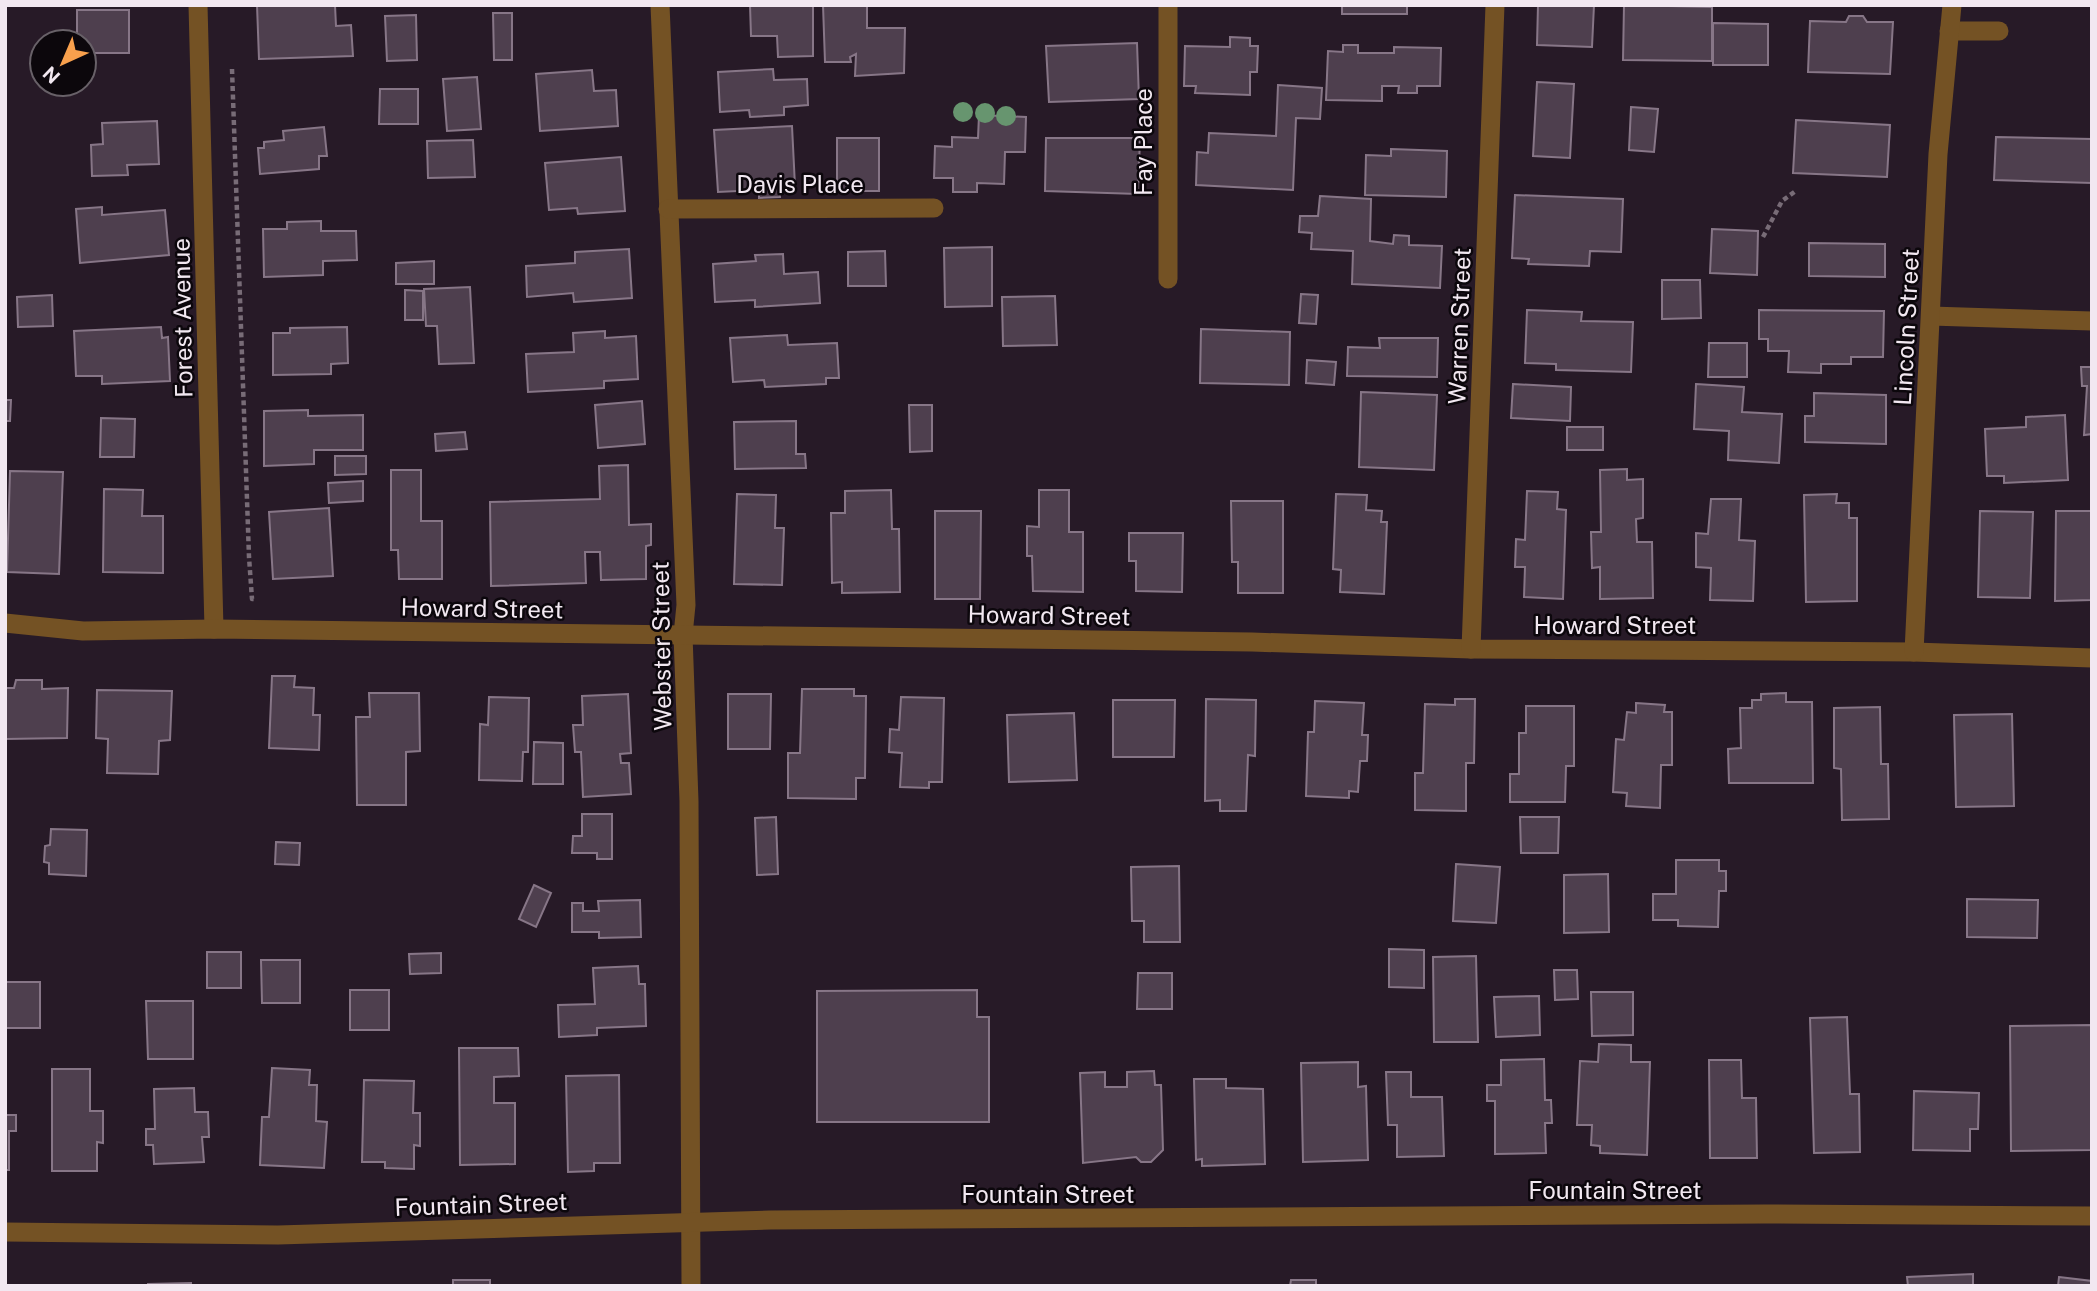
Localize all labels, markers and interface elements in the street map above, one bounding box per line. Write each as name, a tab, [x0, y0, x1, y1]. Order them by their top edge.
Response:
north arrow	[28, 28, 98, 98]
text: N	[38, 62, 64, 88]
street label: Fay Place	[1129, 88, 1157, 196]
street label: Davis Place	[736, 170, 864, 198]
street label: Forest Avenue	[167, 238, 197, 398]
street label: Warren Street	[1442, 247, 1476, 405]
street label: Lincoln Street	[1888, 248, 1924, 406]
street label: Webster Street	[646, 561, 676, 731]
street label: Howard Street	[400, 593, 564, 623]
street label: Howard Street	[967, 600, 1131, 630]
street label: Howard Street	[1534, 611, 1696, 639]
street label: Fountain Street	[1528, 1176, 1702, 1204]
street label: Fountain Street	[961, 1180, 1135, 1208]
street label: Fountain Street	[394, 1187, 568, 1221]

